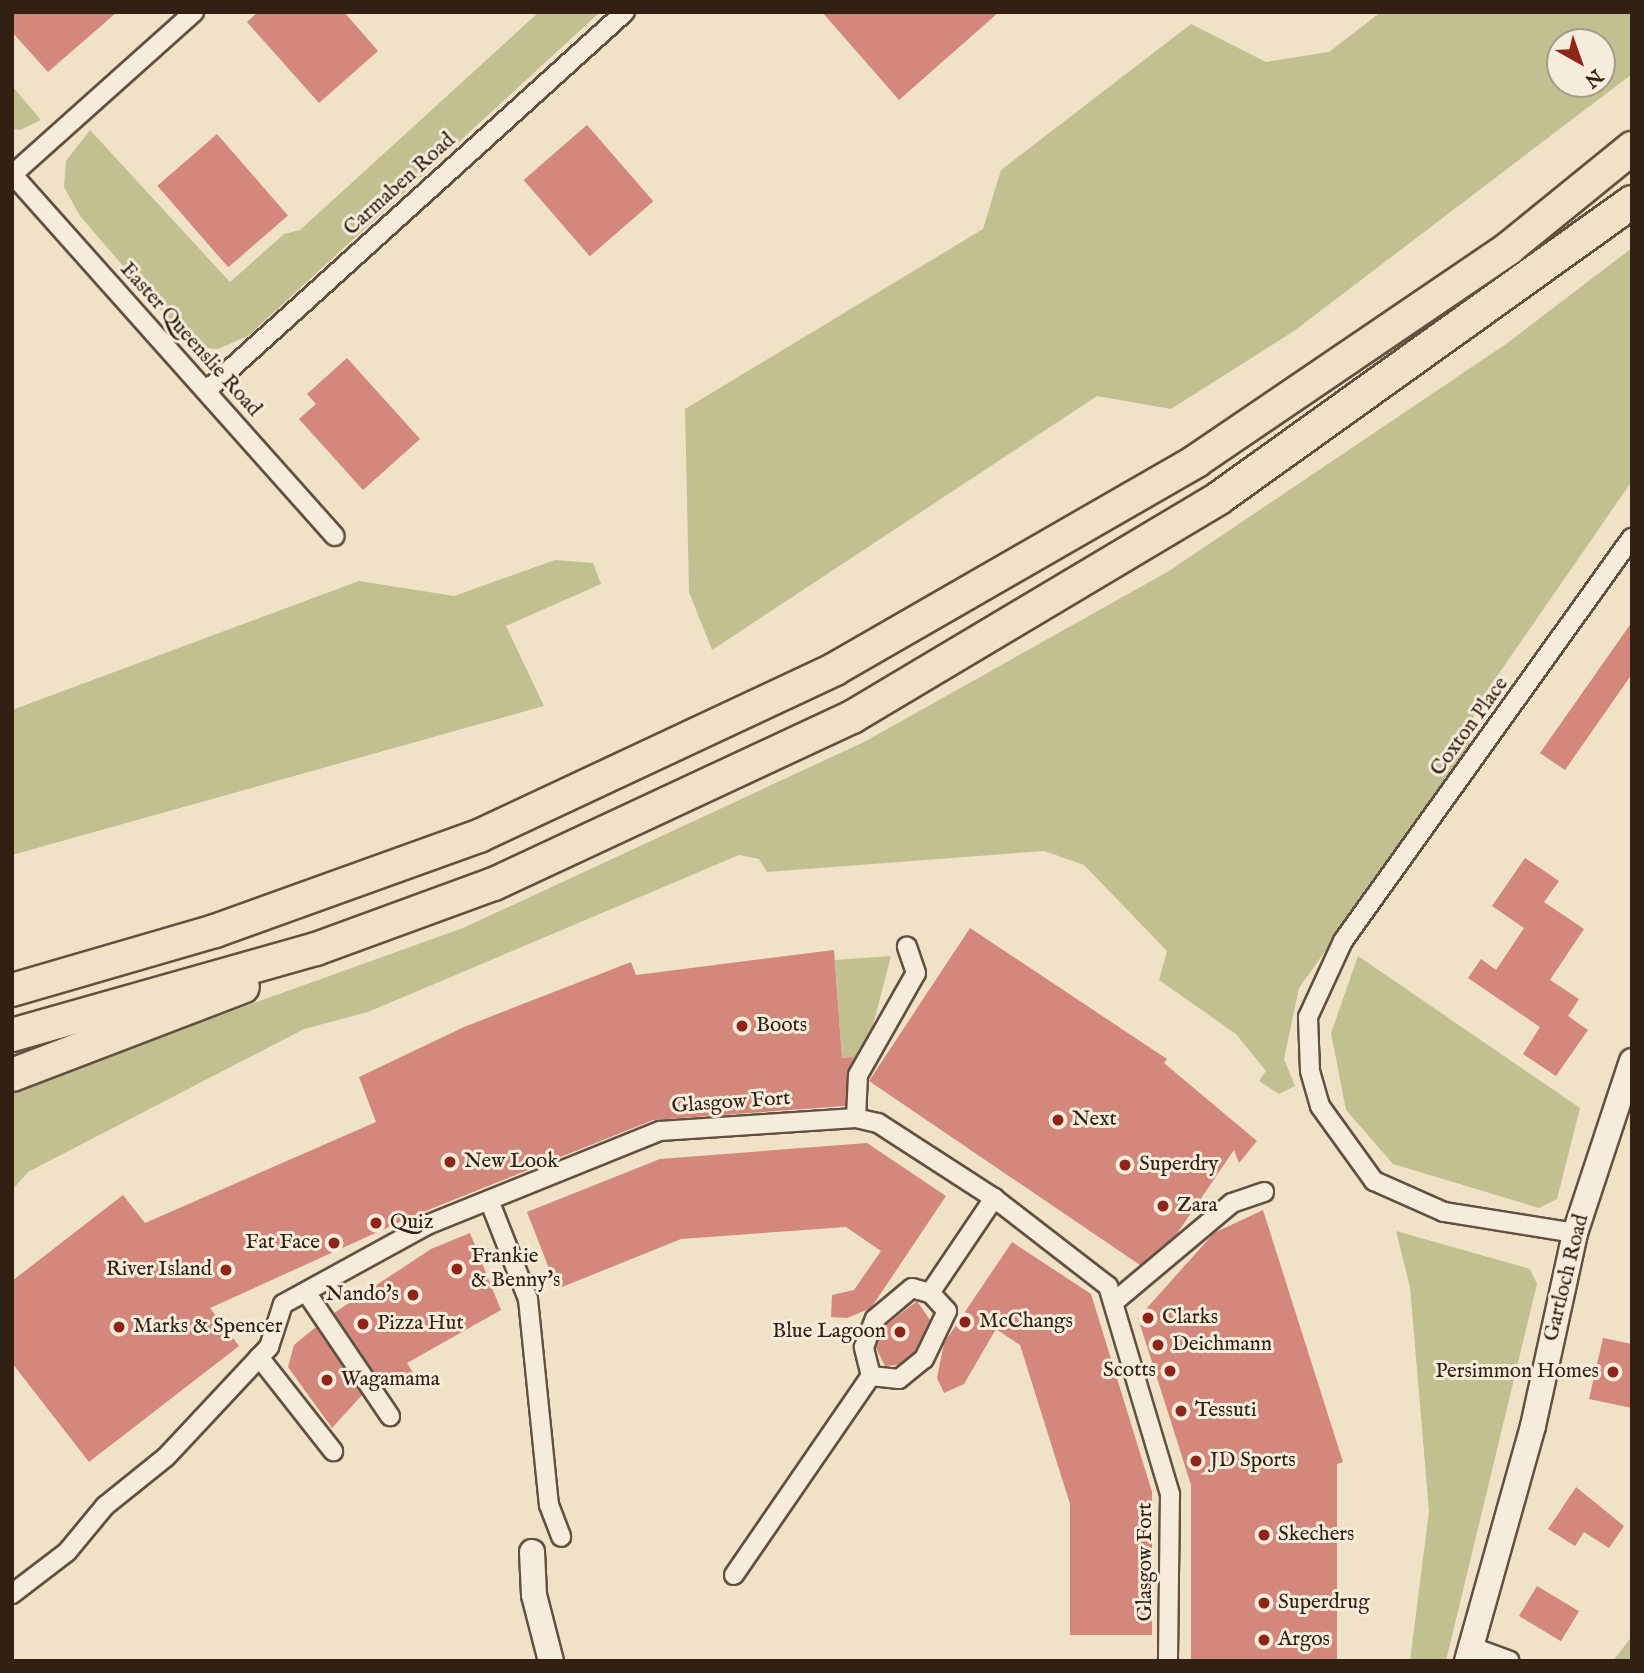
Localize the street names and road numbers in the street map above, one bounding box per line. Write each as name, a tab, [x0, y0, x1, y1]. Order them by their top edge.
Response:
street label: Carmaben Road	[339, 128, 461, 242]
street label: Easter Queenslie Road	[114, 258, 266, 422]
street label: Coxton Place	[1426, 673, 1514, 781]
street label: Glasgow Fort	[671, 1086, 791, 1120]
street label: Gartloch Road	[1539, 1212, 1595, 1344]
street label: Glasgow Fort	[1133, 1502, 1159, 1622]

